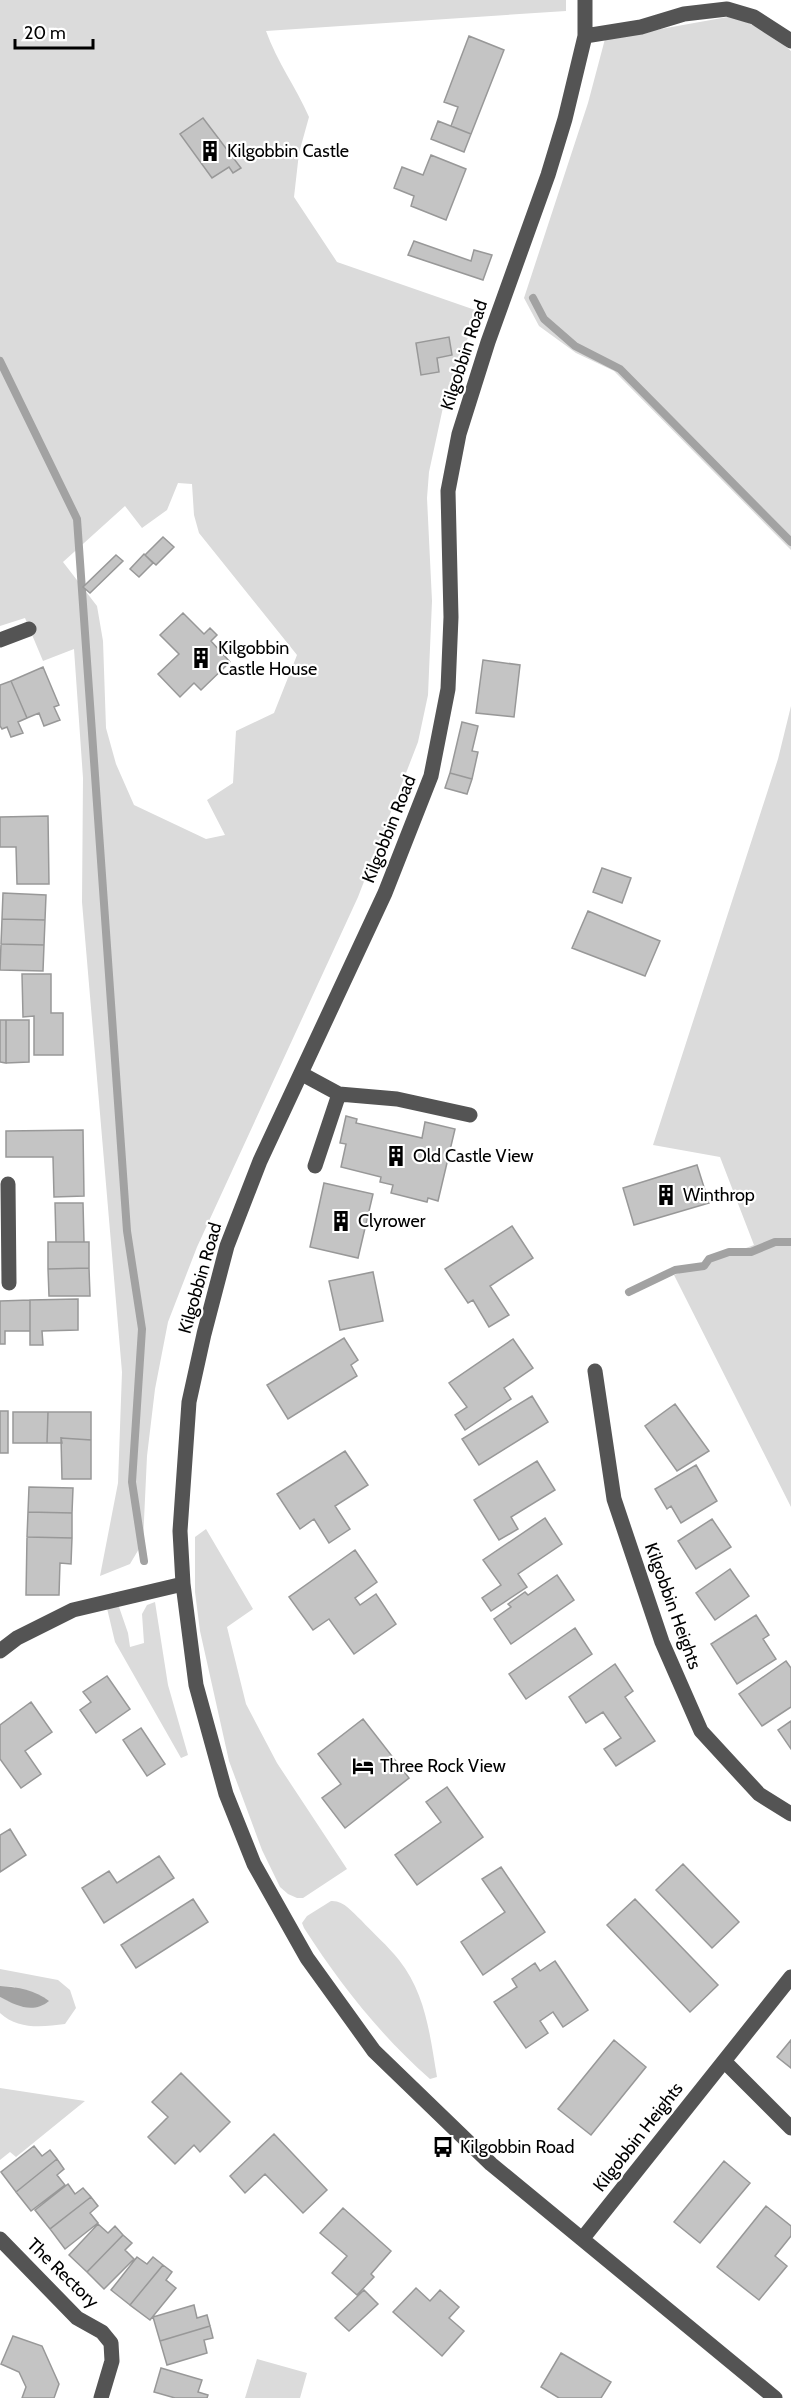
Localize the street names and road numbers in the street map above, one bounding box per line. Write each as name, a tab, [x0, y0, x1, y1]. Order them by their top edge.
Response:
street label: Kilgobbin Road	[436, 297, 492, 413]
street label: Kilgobbin Road	[357, 772, 421, 886]
street label: Kilgobbin Road	[174, 1220, 226, 1336]
street label: Kilgobbin Heights	[640, 1540, 706, 1672]
street label: Kilgobbin Heights	[588, 2078, 688, 2196]
street label: The Rectory	[23, 2233, 103, 2313]

